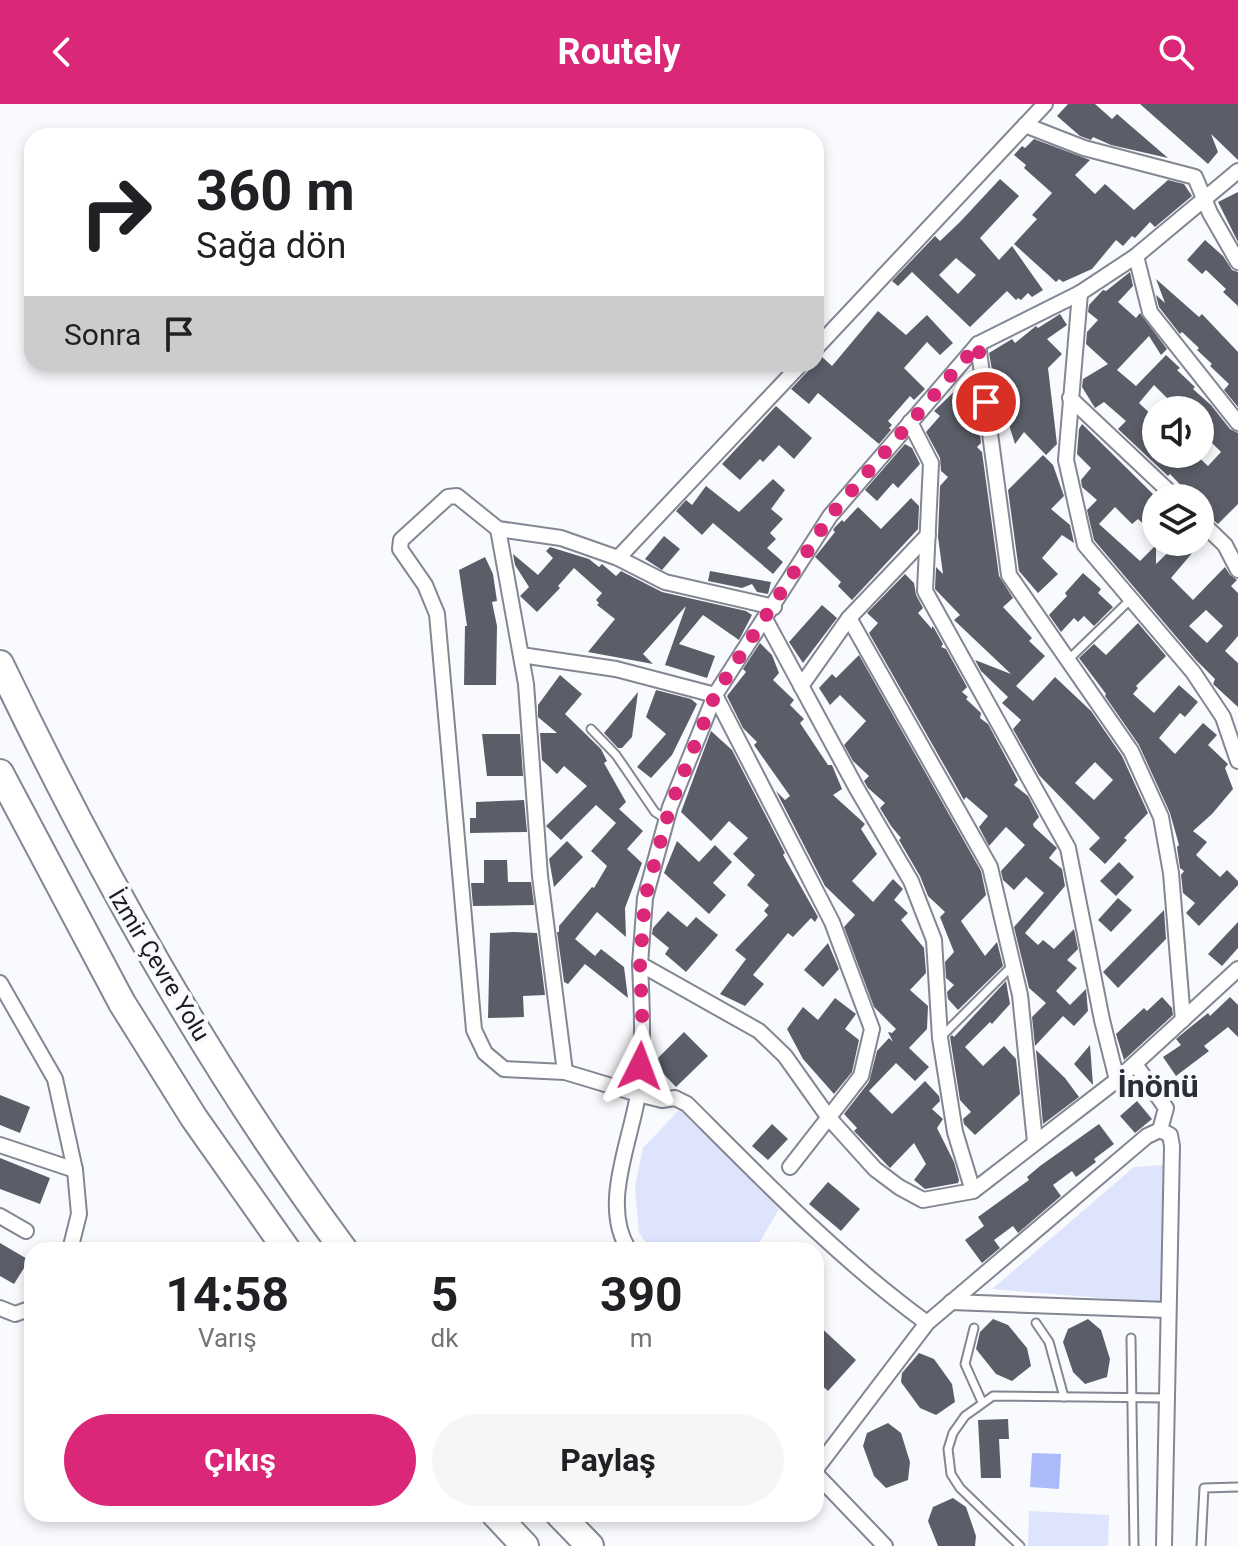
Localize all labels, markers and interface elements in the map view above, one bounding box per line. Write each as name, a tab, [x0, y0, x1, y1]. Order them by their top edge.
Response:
icon: back	[40, 30, 84, 74]
icon: search	[1154, 30, 1198, 74]
text: Routely	[558, 31, 680, 73]
text: 360 m	[196, 158, 355, 224]
icon: right	[64, 160, 168, 264]
text: Sağa dön	[196, 225, 346, 267]
icon: arrive	[157, 312, 201, 356]
text: Sonra	[64, 317, 141, 352]
pin	[952, 368, 1020, 436]
icon: arrive	[964, 380, 1008, 424]
map controls	[1142, 396, 1214, 556]
button: sound	[1142, 396, 1214, 468]
button: layers	[1142, 484, 1214, 556]
street label: İzmir Çevre Yolu	[103, 884, 215, 1046]
position arrow	[598, 1024, 682, 1108]
district label: İnönü	[1117, 1067, 1199, 1105]
text: 14:58	[165, 1266, 289, 1323]
text: 5	[431, 1266, 458, 1323]
text: 390	[600, 1266, 683, 1323]
text: Varış	[198, 1323, 257, 1353]
text: dk	[431, 1323, 458, 1353]
text: m	[630, 1323, 653, 1353]
button: Çıkış	[64, 1414, 416, 1506]
button: Paylaş	[432, 1414, 784, 1506]

